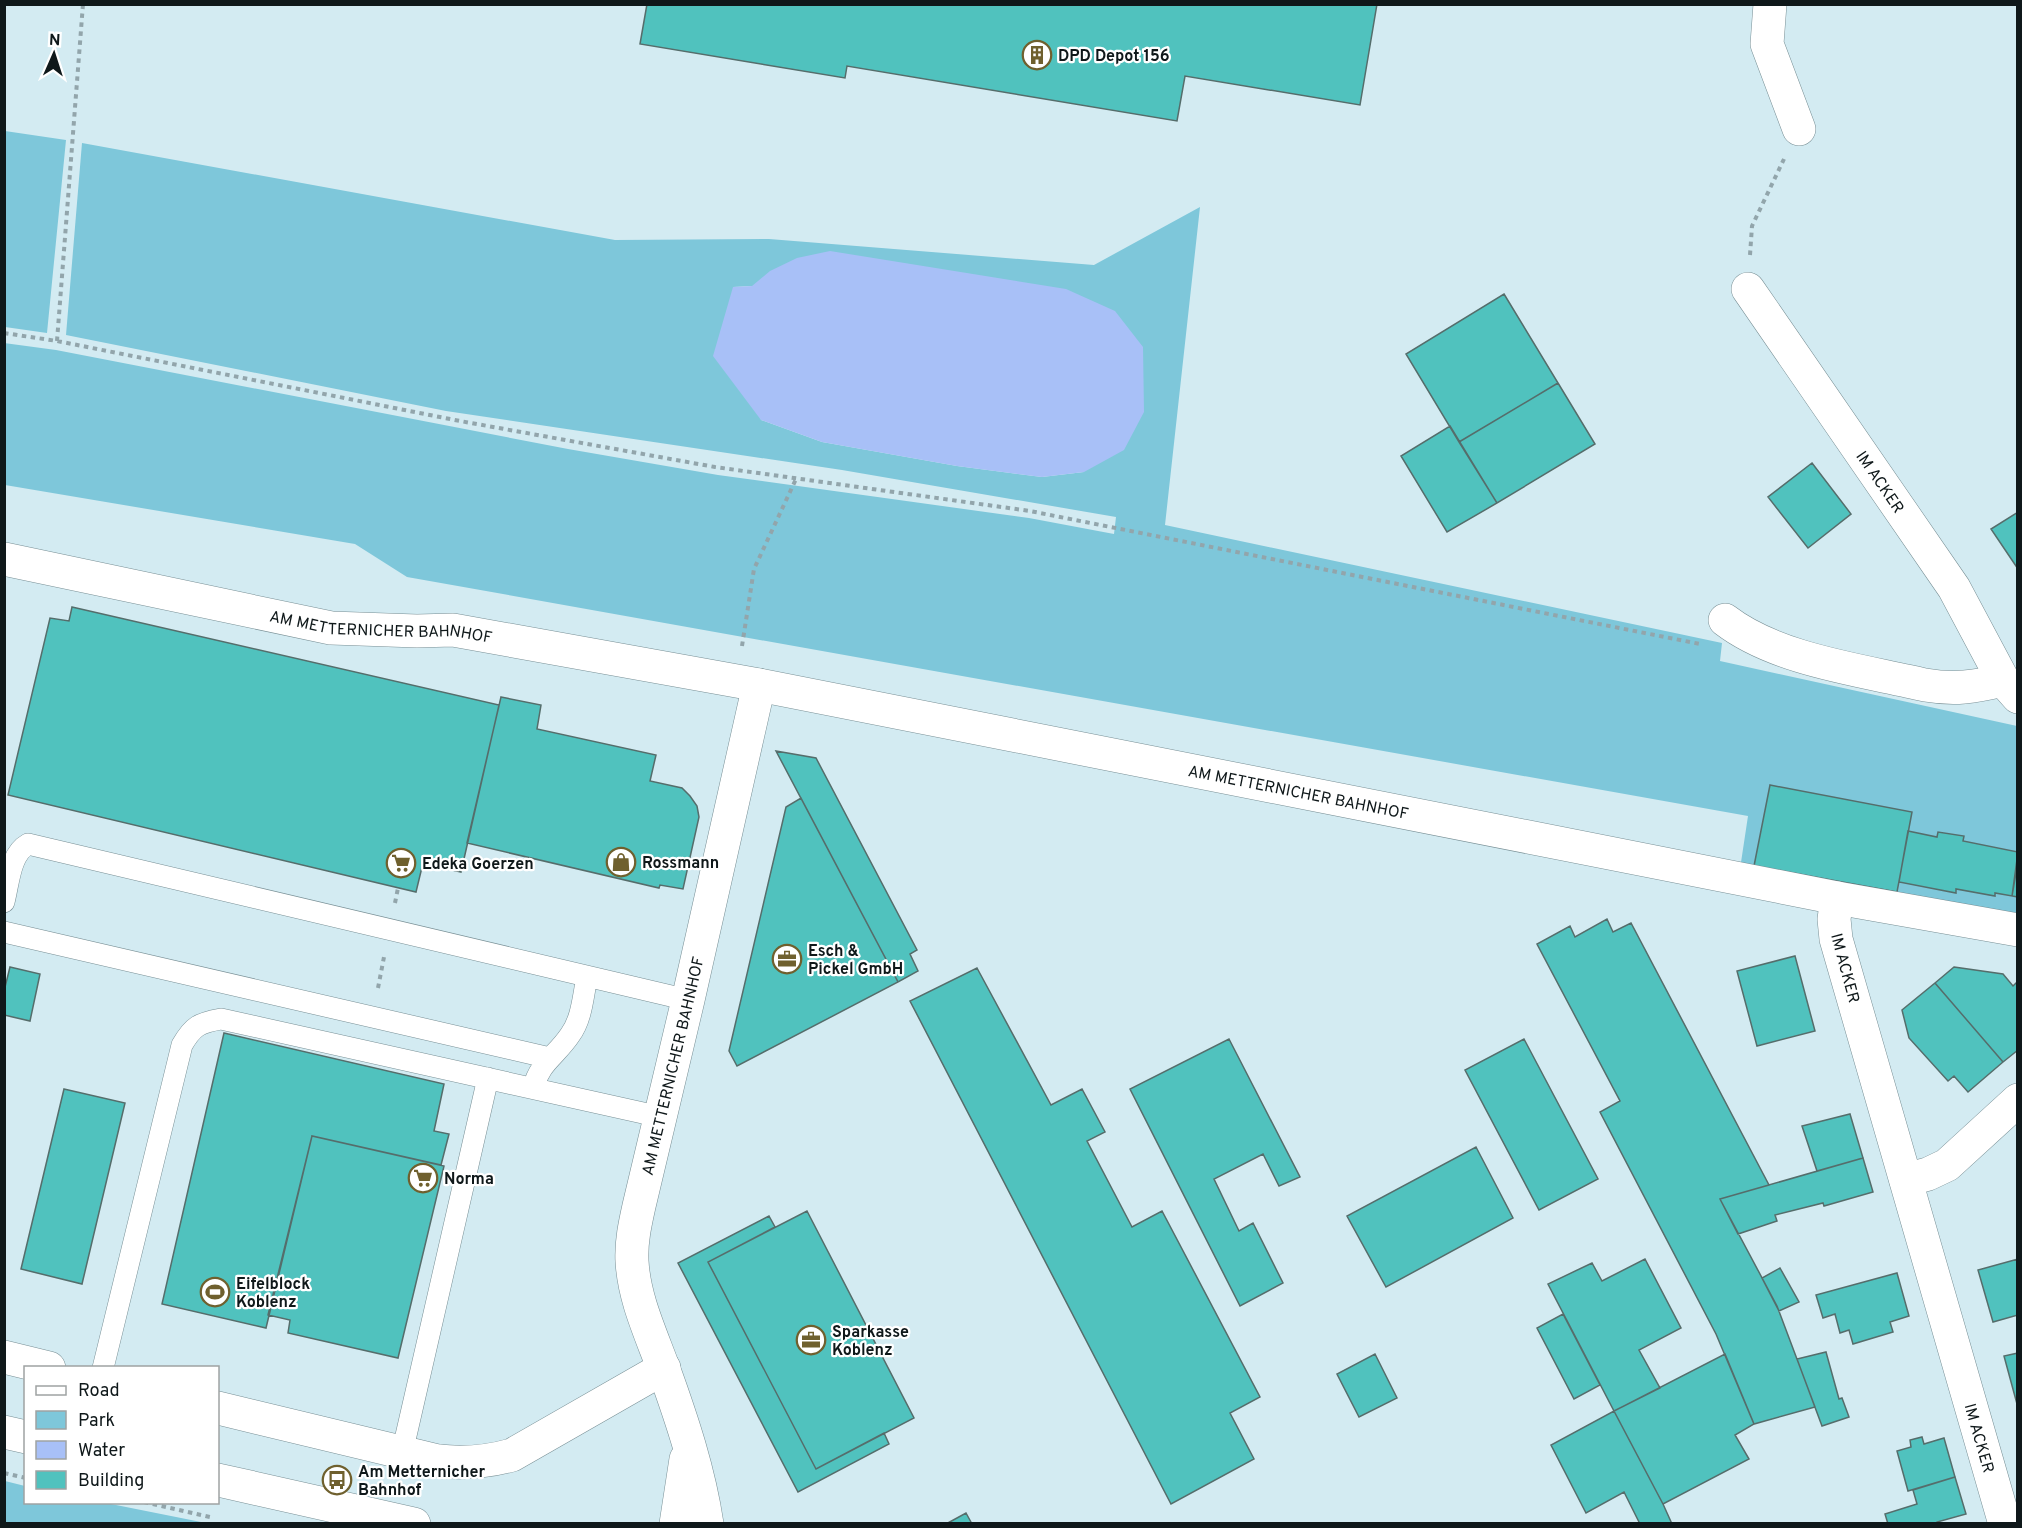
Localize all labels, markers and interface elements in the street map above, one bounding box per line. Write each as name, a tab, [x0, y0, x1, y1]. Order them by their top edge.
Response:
north arrow	[24, 24, 84, 84]
text: N	[48, 31, 61, 51]
building icon: DPD Depot 156	[1021, 39, 1053, 71]
place label: DPD Depot 156	[1058, 47, 1170, 67]
street label: IM ACKER	[1851, 448, 1908, 518]
street label: AM METTERNICHER BAHNHOF	[268, 607, 494, 649]
street label: AM METTERNICHER BAHNHOF	[1186, 762, 1410, 825]
shop icon: Rossmann	[605, 846, 637, 878]
supermarket icon: Edeka Goerzen	[385, 847, 417, 879]
place label: Rossmann	[642, 854, 719, 874]
place label: Edeka Goerzen	[422, 855, 534, 875]
street label: IM ACKER	[1825, 931, 1863, 1006]
place label: Esch & Pickel GmbH	[808, 942, 903, 980]
office icon: Esch & Pickel GmbH	[771, 943, 803, 975]
street label: AM METTERNICHER BAHNHOF	[639, 955, 709, 1178]
supermarket icon: Norma	[407, 1162, 439, 1194]
place label: Norma	[444, 1170, 494, 1190]
place label: Eifelblock Koblenz	[236, 1275, 310, 1313]
sports icon: Eifelblock Koblenz	[199, 1276, 231, 1308]
place label: Sparkasse Koblenz	[832, 1323, 909, 1361]
office icon: Sparkasse Koblenz	[795, 1324, 827, 1356]
legend	[24, 1366, 219, 1504]
text: Road	[78, 1380, 120, 1403]
street label: IM ACKER	[1959, 1401, 1998, 1476]
text: Park	[78, 1410, 115, 1433]
text: Water	[78, 1440, 125, 1463]
place label: Am Metternicher Bahnhof	[358, 1463, 485, 1501]
bus stop icon: Am Metternicher Bahnhof	[321, 1464, 353, 1496]
text: Building	[78, 1470, 144, 1493]

